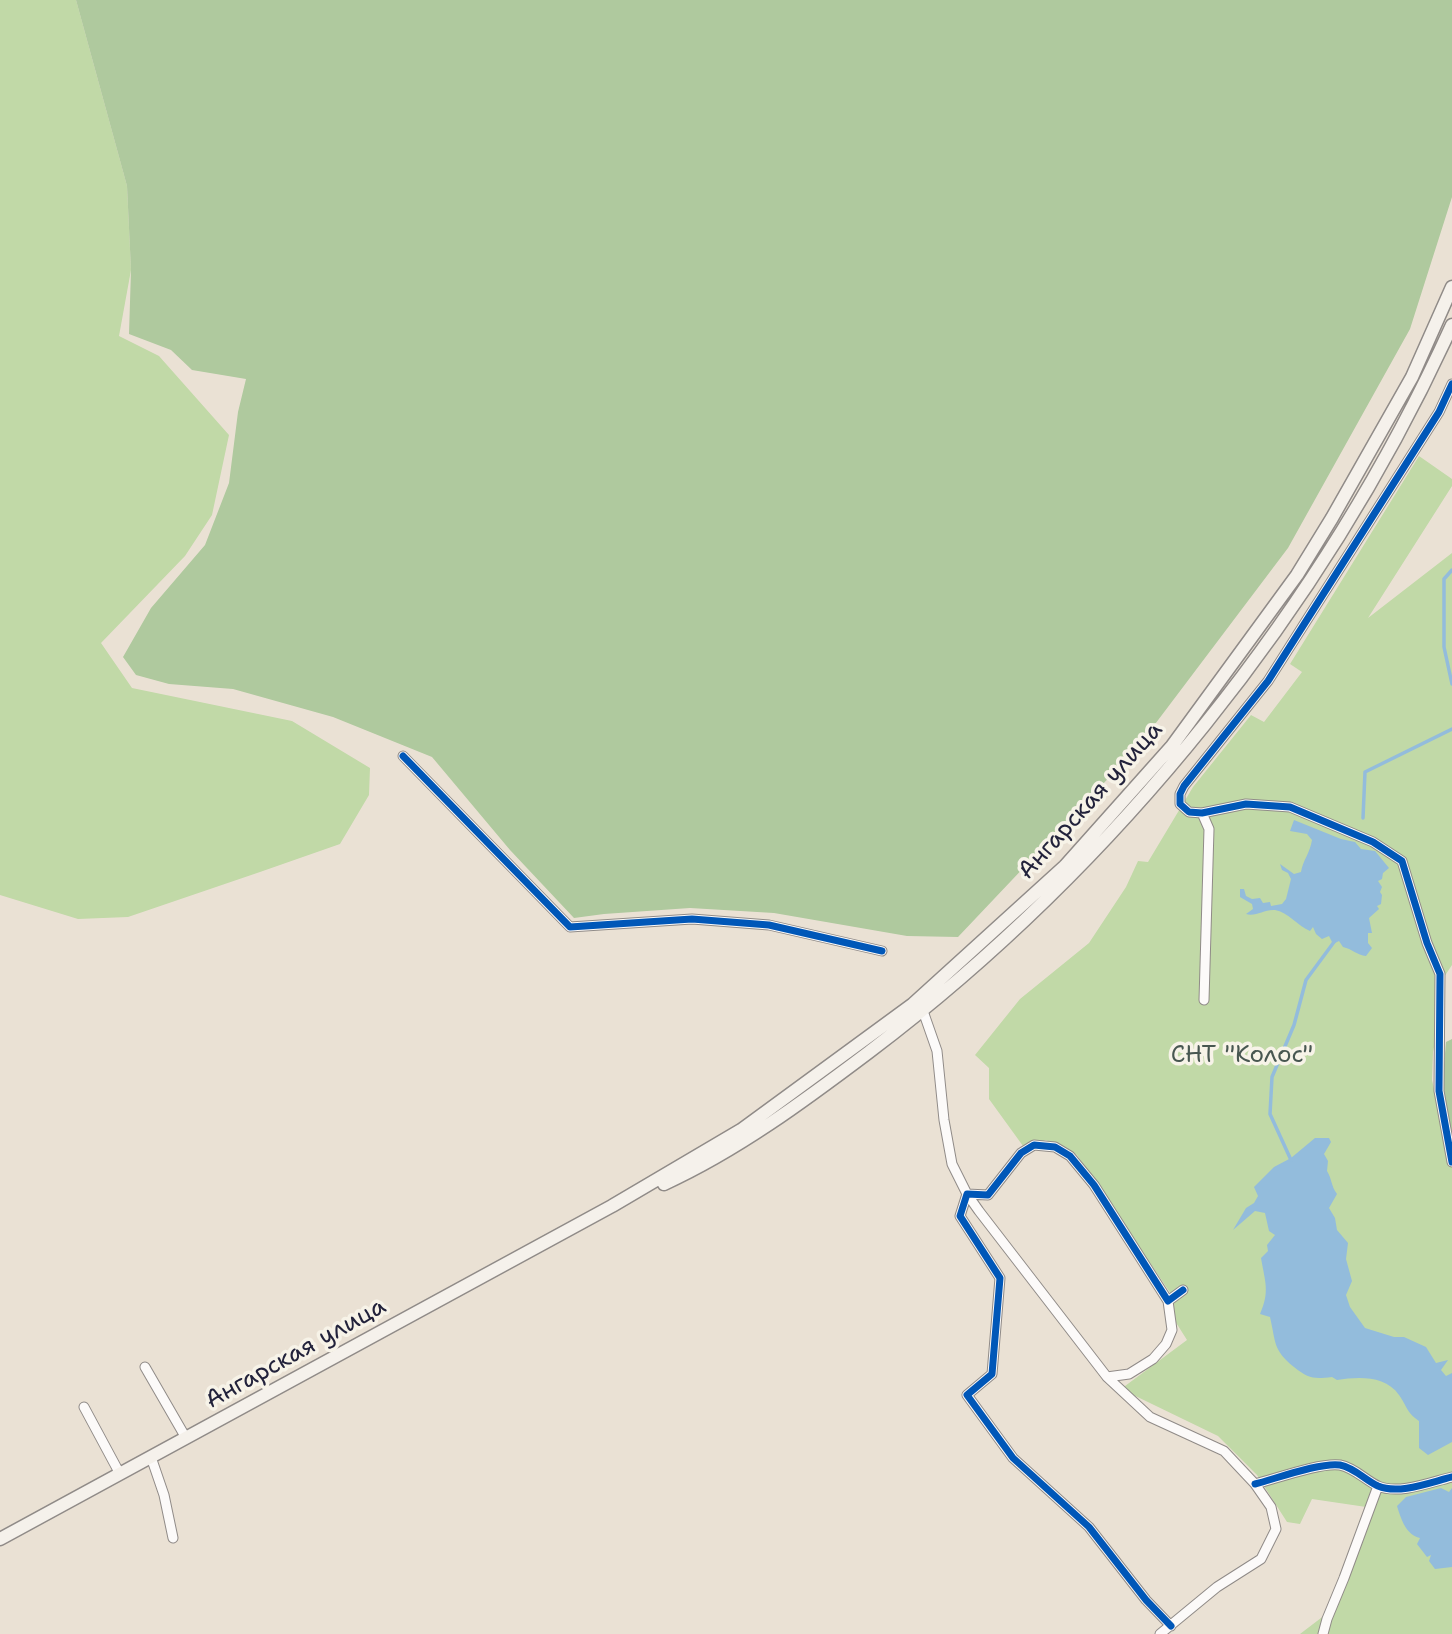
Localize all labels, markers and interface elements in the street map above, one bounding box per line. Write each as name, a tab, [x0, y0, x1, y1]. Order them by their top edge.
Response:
street label: Ангарская улица	[1013, 716, 1169, 886]
park label: СНТ "Колос"	[1171, 1042, 1313, 1070]
street label: Ангарская улица	[201, 1292, 391, 1416]

